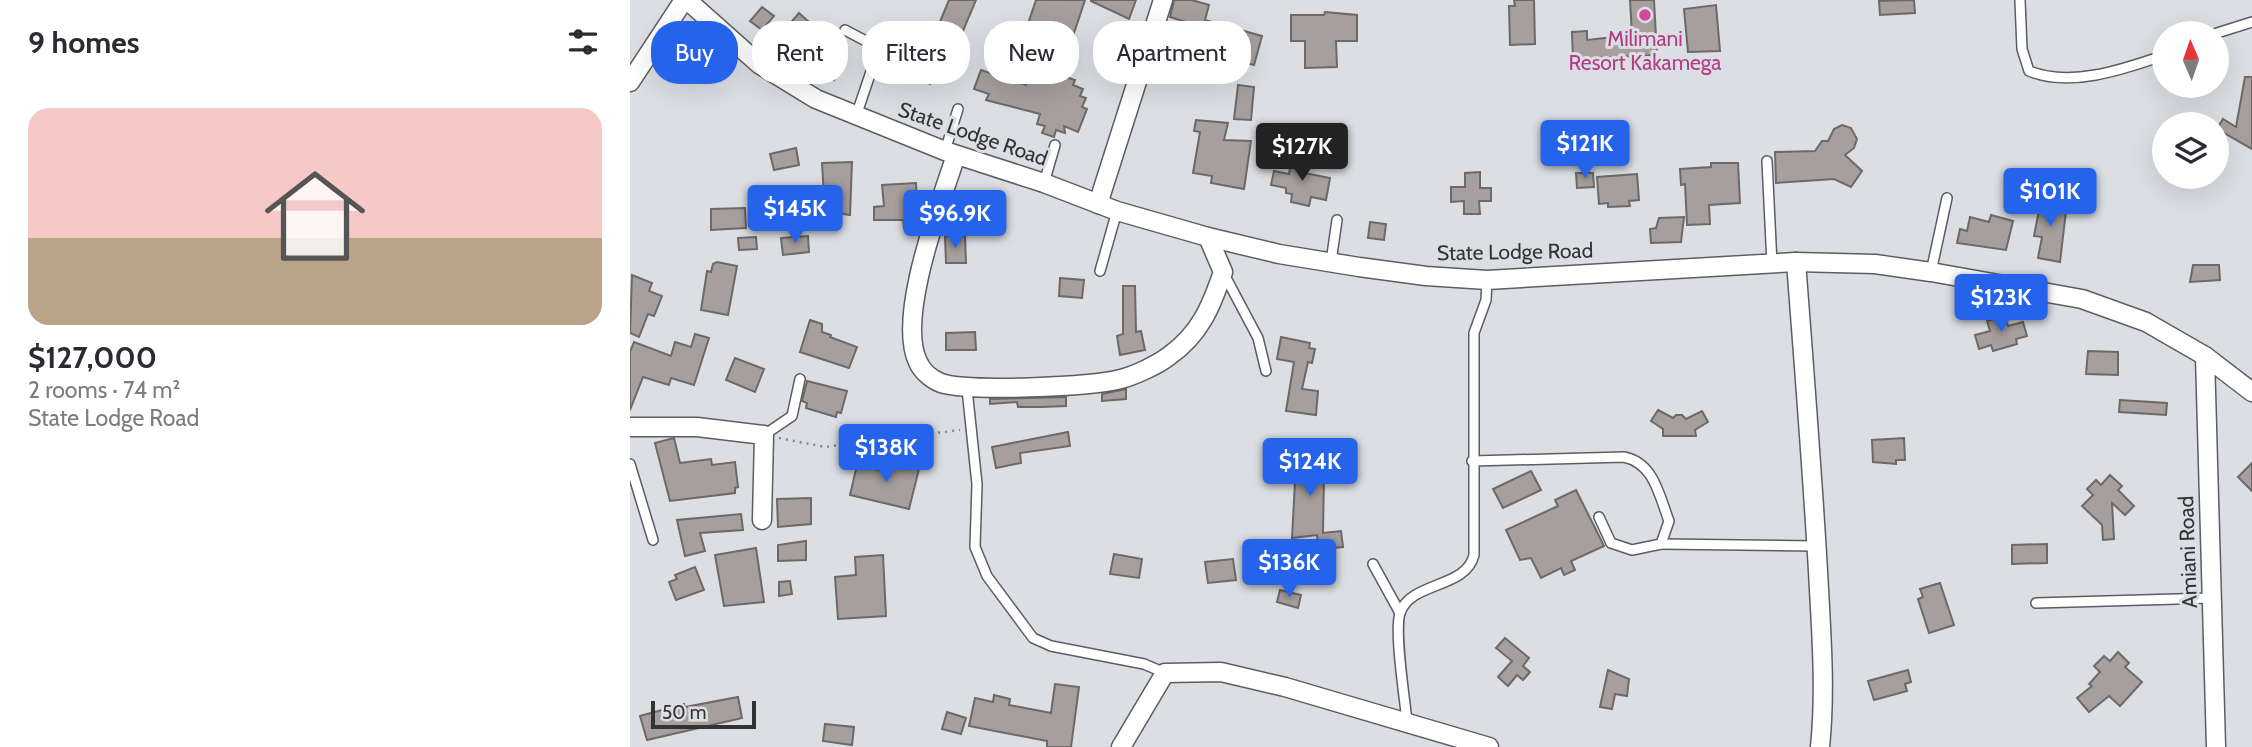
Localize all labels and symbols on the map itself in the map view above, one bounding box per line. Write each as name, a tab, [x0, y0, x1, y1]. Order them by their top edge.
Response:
marker: Milimani Resort Kakamega	[1637, 7, 1653, 23]
north arrow	[2152, 21, 2230, 98]
place label: Milimani Resort Kakamega	[1569, 26, 1721, 75]
street label: State Lodge Road	[895, 96, 1051, 171]
pin: $121K	[1536, 120, 1634, 180]
pin: $127K	[1253, 124, 1351, 183]
pin: $101K	[2001, 168, 2099, 228]
pin: $145K	[746, 186, 844, 245]
pin: $96.9K	[898, 190, 1012, 250]
street label: State Lodge Road	[1437, 238, 1593, 265]
pin: $123K	[1952, 274, 2050, 334]
pin: $138K	[837, 424, 935, 484]
pin: $124K	[1261, 438, 1359, 498]
street label: Amiani Road	[2173, 495, 2202, 609]
pin: $136K	[1240, 540, 1338, 599]
scale bar	[651, 698, 756, 730]

